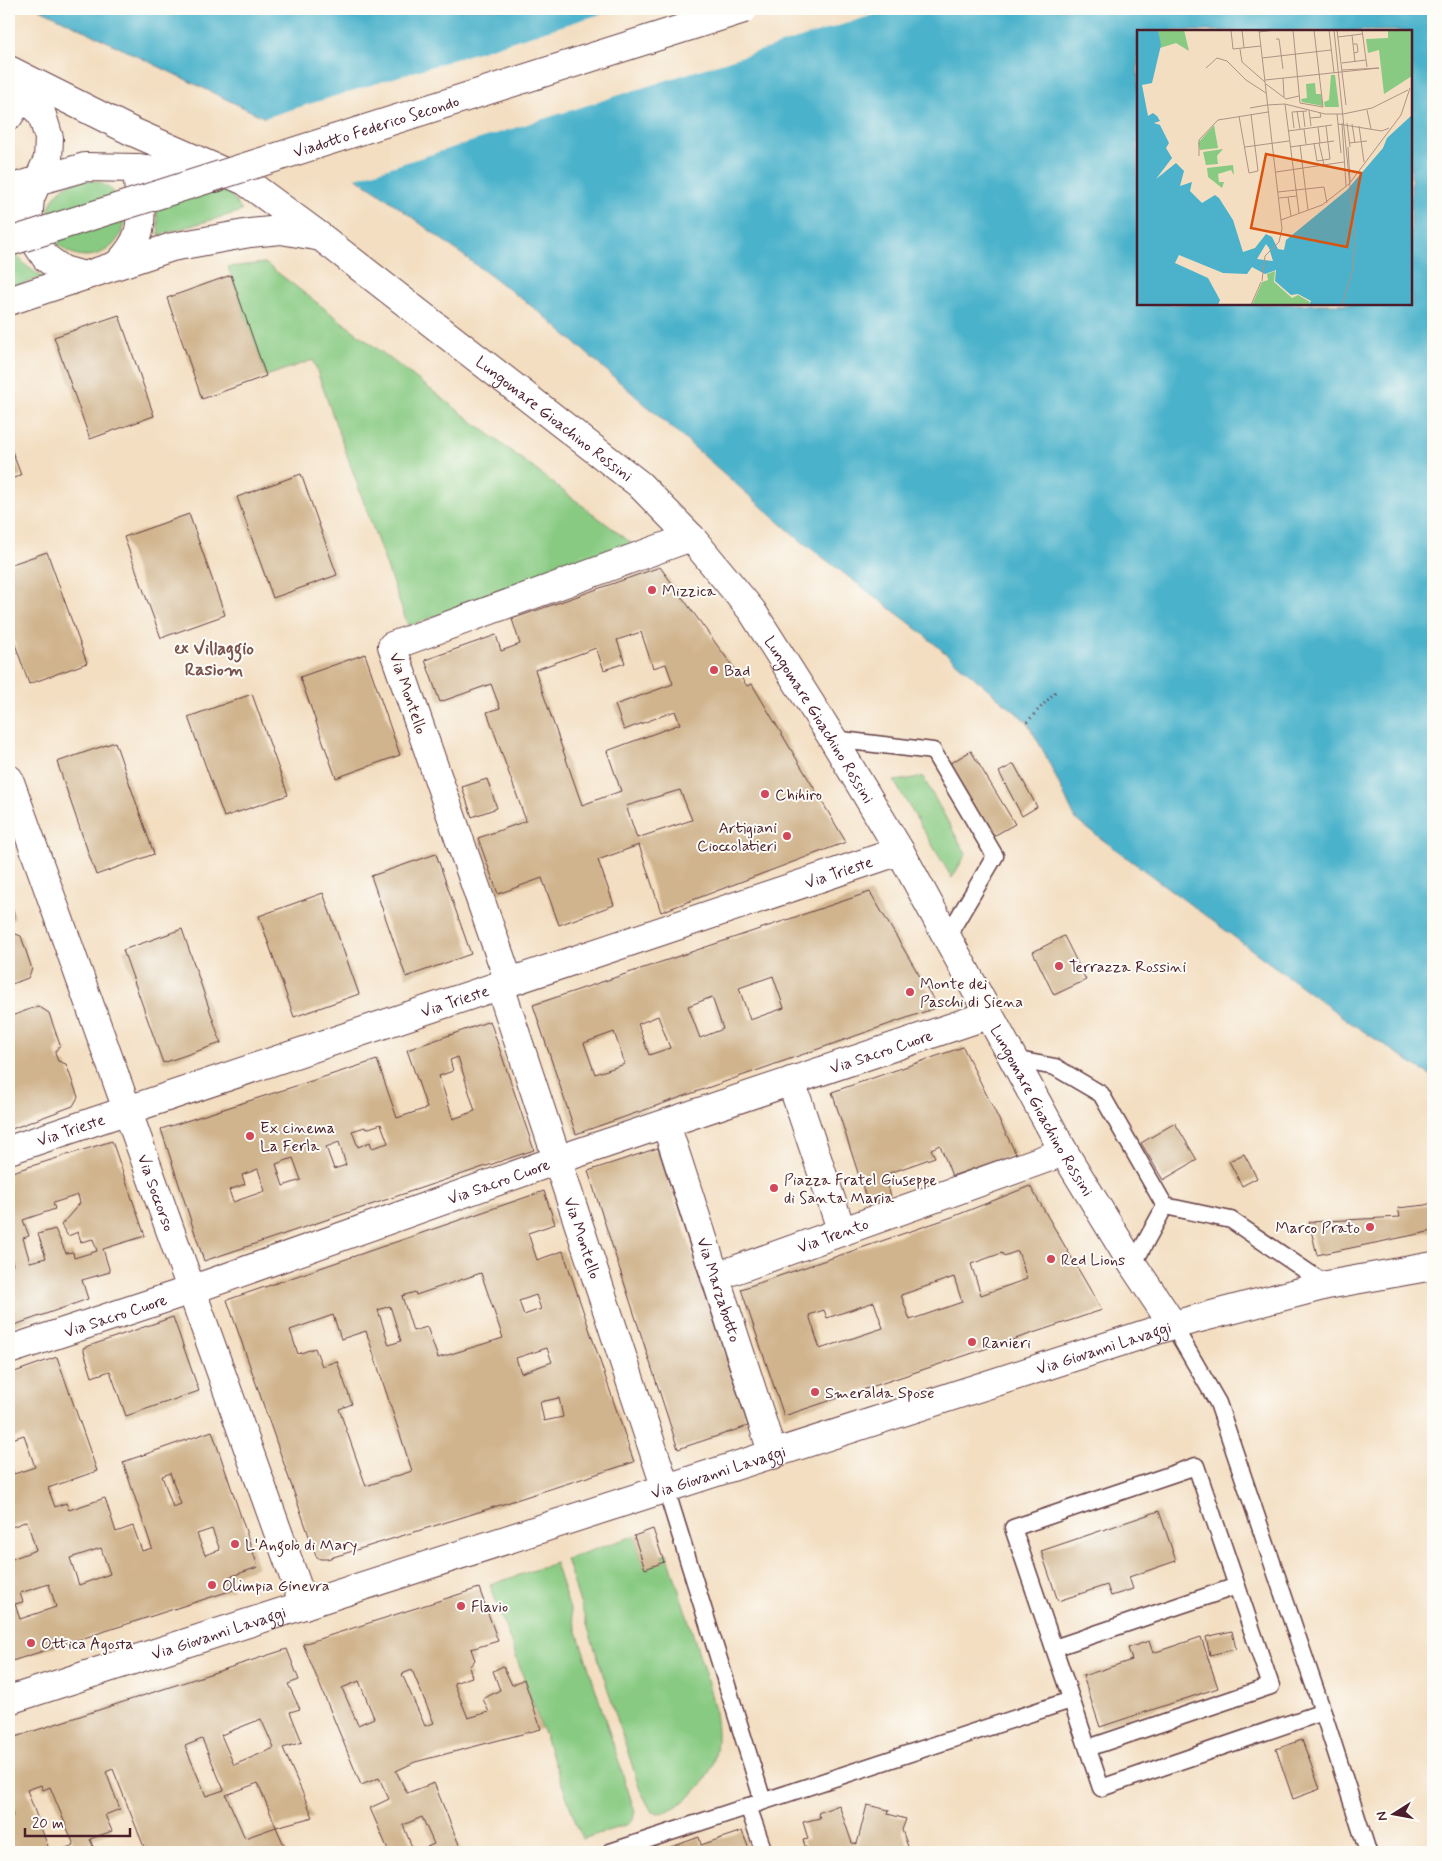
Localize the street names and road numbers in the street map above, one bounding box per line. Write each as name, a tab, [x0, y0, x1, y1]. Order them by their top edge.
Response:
street label: Viadotto Federico Secondo	[291, 91, 462, 163]
street label: Lungomare Gioachino Rossini	[471, 352, 636, 487]
street label: Lungomare Gioachino Rossini	[759, 633, 878, 808]
street label: Via Montello	[384, 650, 431, 737]
street label: Via Trieste	[802, 852, 876, 894]
street label: Via Trieste	[418, 981, 492, 1023]
street label: Lungomare Gioachino Rossini	[985, 1022, 1098, 1201]
street label: Via Sacro Cuore	[827, 1025, 936, 1079]
street label: Via Trieste	[34, 1110, 108, 1152]
street label: Via Soccorso	[132, 1151, 179, 1234]
street label: Via Sacro Cuore	[445, 1154, 554, 1210]
street label: Via Montello	[558, 1194, 605, 1282]
street label: Via Trento	[795, 1214, 872, 1259]
street label: Via Marzabotto	[691, 1235, 745, 1345]
street label: Via Sacro Cuore	[62, 1289, 171, 1343]
street label: Via Giovanni Lavaggi	[1034, 1317, 1174, 1380]
street label: Via Giovanni Lavaggi	[649, 1441, 789, 1504]
street label: Via Giovanni Lavaggi	[149, 1602, 289, 1665]

